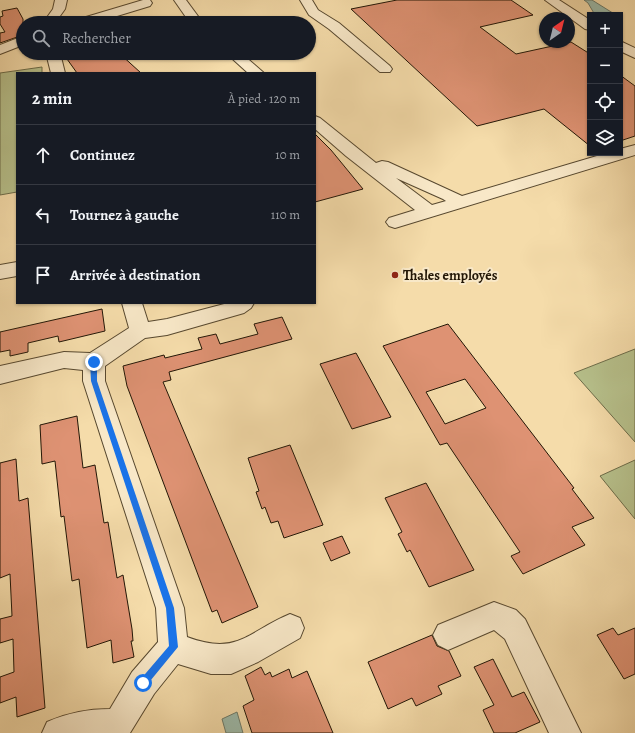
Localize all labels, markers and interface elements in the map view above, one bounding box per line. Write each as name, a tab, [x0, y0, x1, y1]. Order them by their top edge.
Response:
north arrow	[539, 12, 575, 48]
map controls	[587, 12, 623, 156]
button: +	[587, 12, 623, 48]
search box	[16, 16, 316, 60]
icon: search	[30, 27, 52, 49]
text: Rechercher	[62, 28, 131, 48]
button: −	[587, 48, 623, 84]
button: locate	[587, 84, 623, 120]
text: 2 min	[32, 87, 72, 110]
text: À pied · 120 m	[228, 90, 300, 107]
button: layers	[587, 120, 623, 156]
icon: ahead	[32, 144, 54, 166]
text: Continuez	[70, 145, 135, 165]
text: 10 m	[275, 146, 300, 163]
icon: left	[32, 204, 54, 226]
text: Tournez à gauche	[70, 205, 179, 225]
text: 110 m	[271, 206, 300, 223]
icon: arrive	[32, 264, 54, 286]
text: Arrivée à destination	[70, 265, 201, 285]
place label: Thales employés	[403, 266, 498, 285]
marker: Thales employés	[390, 270, 400, 280]
route end	[85, 353, 103, 371]
route start	[134, 674, 152, 692]

